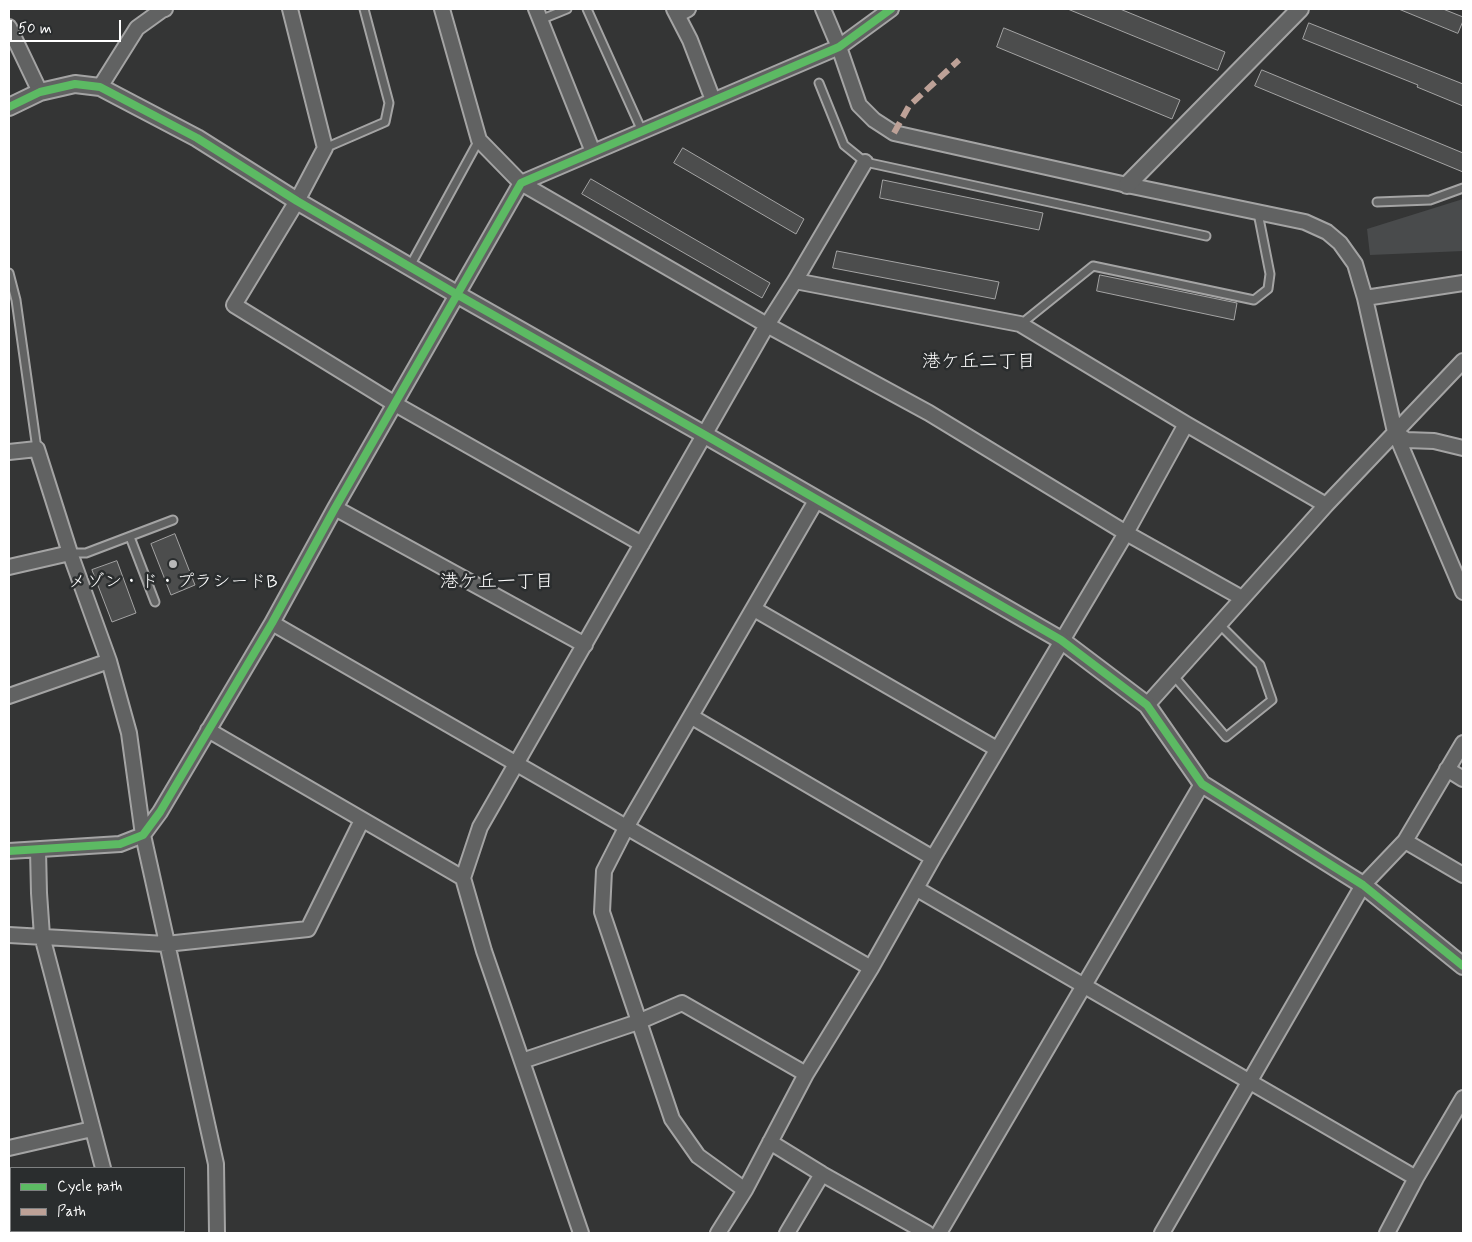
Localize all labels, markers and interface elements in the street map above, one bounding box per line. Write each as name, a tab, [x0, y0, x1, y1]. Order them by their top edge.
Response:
scale bar	[12, 10, 124, 42]
text: 50 m	[18, 19, 52, 39]
district label: 港ケ丘二丁目	[922, 352, 1036, 374]
marker: メゾン・ド・プラシードB	[167, 558, 179, 570]
place label: メゾン・ド・プラシードB	[68, 572, 278, 594]
district label: 港ケ丘一丁目	[440, 572, 554, 594]
legend	[10, 1167, 185, 1232]
text: Cycle path	[57, 1177, 122, 1197]
text: Path	[57, 1202, 86, 1222]

